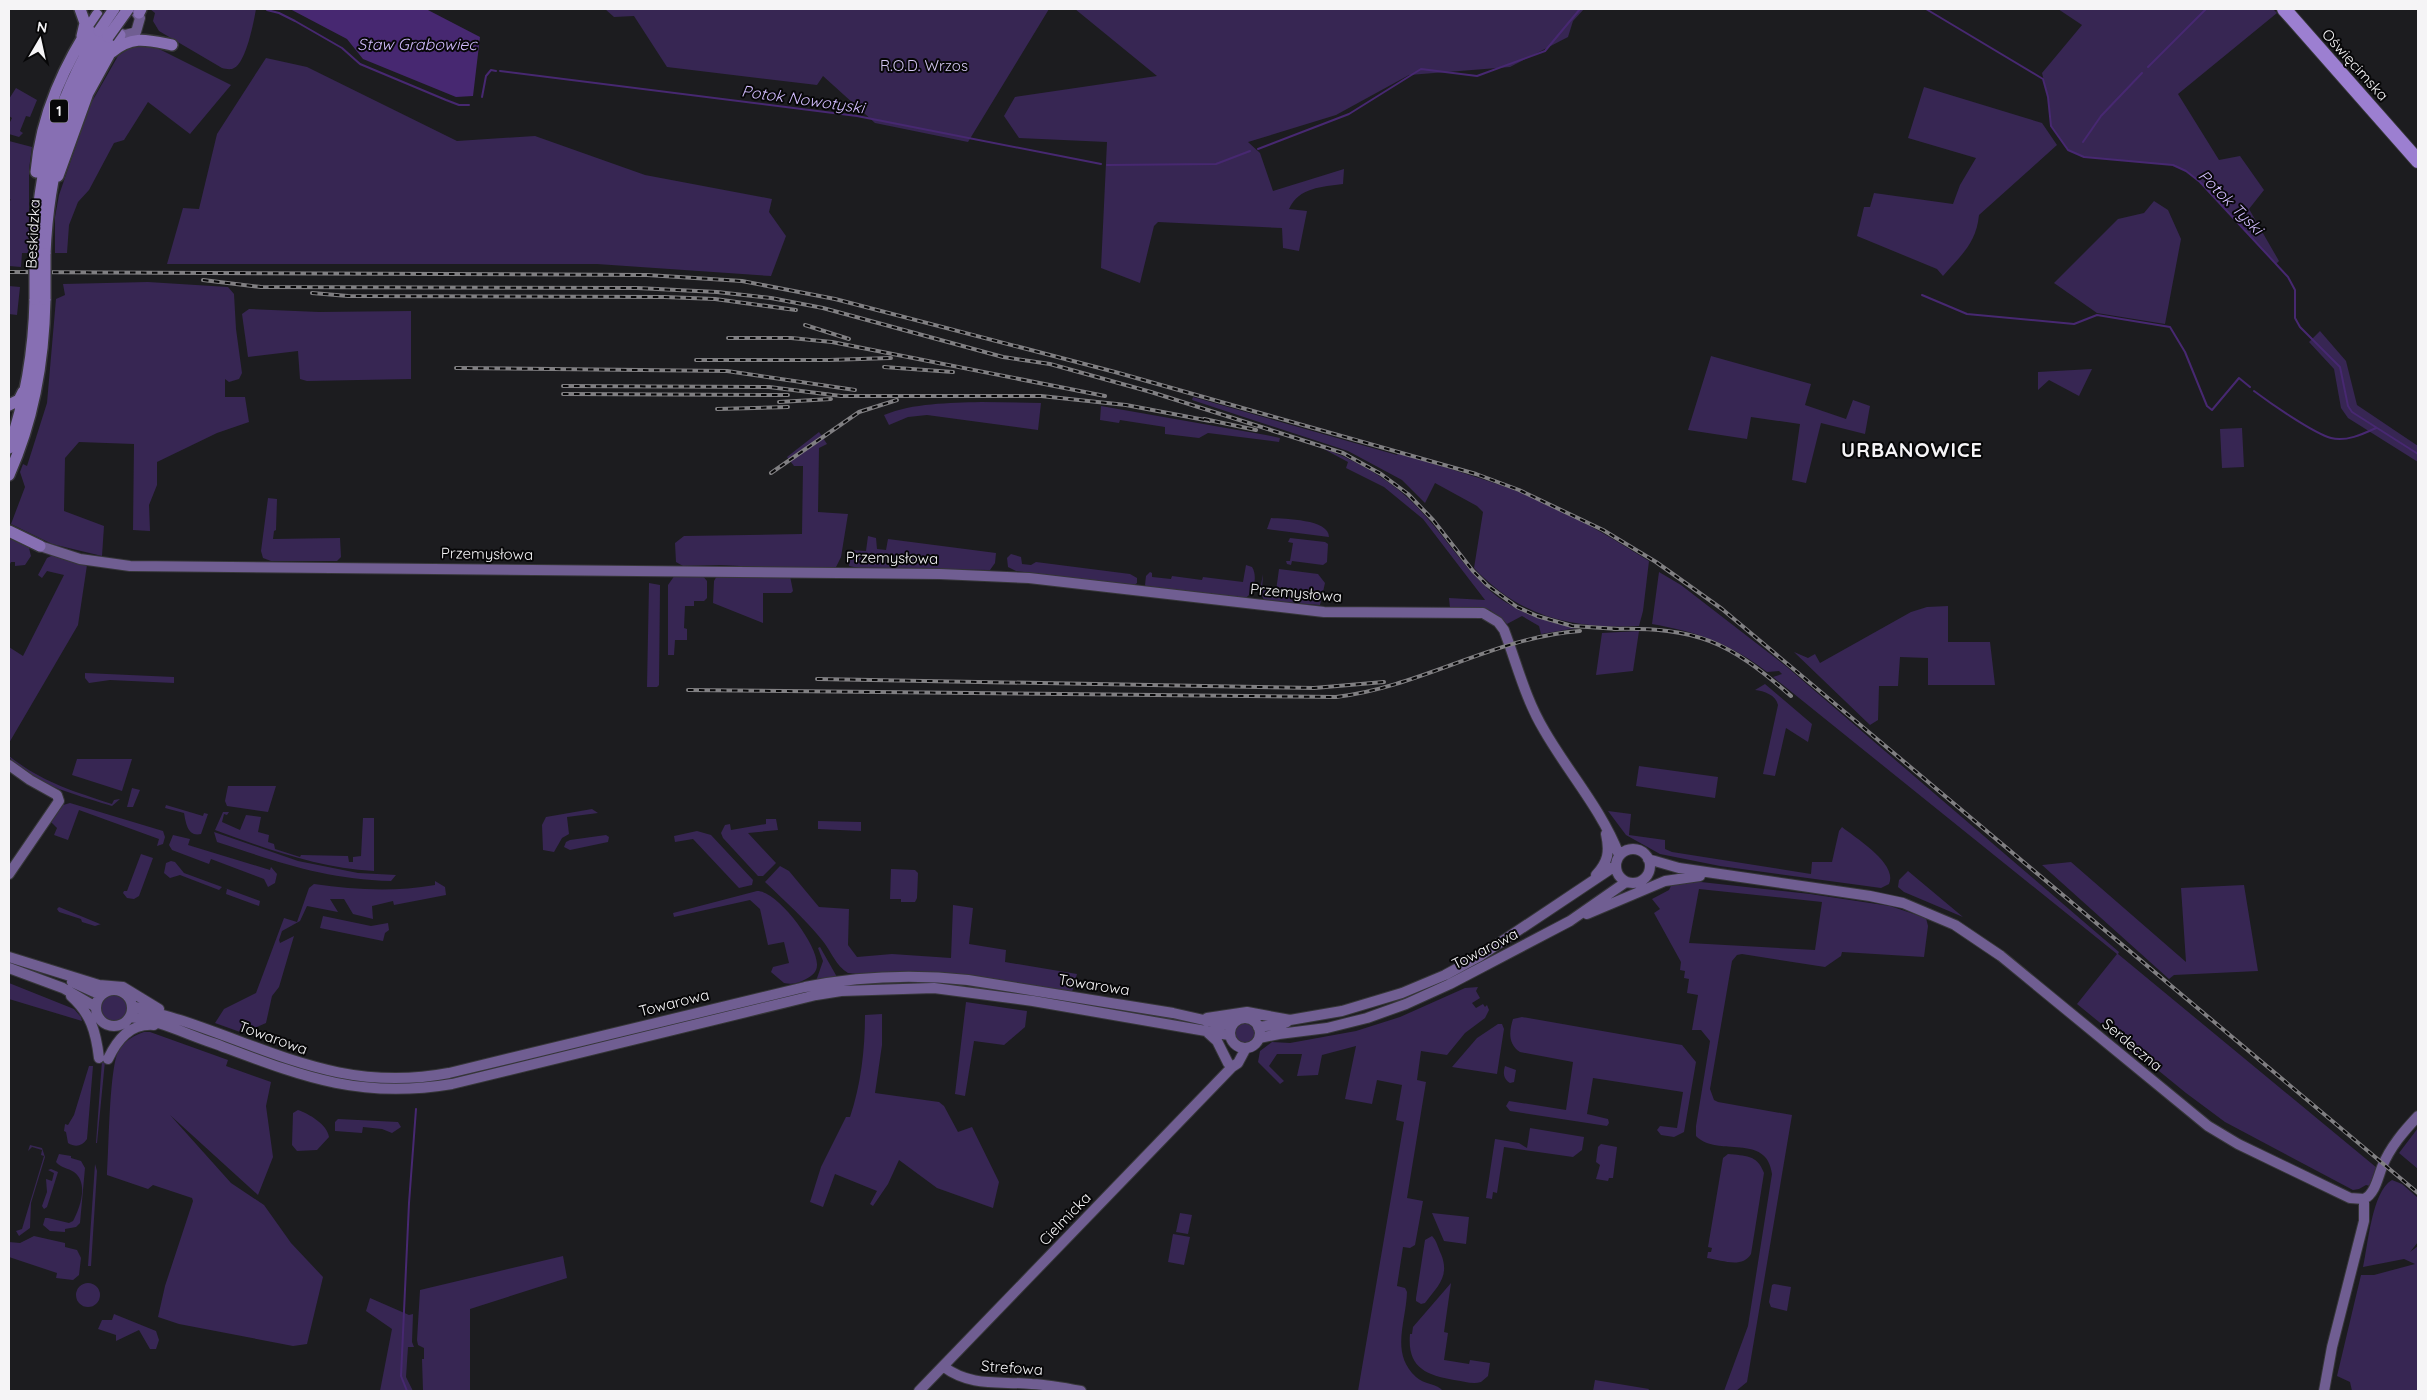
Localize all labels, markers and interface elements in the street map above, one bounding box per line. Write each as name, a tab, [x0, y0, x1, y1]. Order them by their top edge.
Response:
north arrow	[15, 15, 65, 65]
text: N	[36, 17, 49, 37]
street label: Oświęcimska	[2318, 25, 2393, 105]
water label: Staw Grabowiec	[357, 34, 478, 54]
park label: R.O.D. Wrzos	[880, 56, 968, 75]
water label: Potok Nowotyski	[740, 80, 867, 118]
road number: 1	[50, 100, 68, 122]
water label: Potok Tyski	[2194, 165, 2269, 240]
street label: Beskidzka	[21, 199, 44, 269]
district label: URBANOWICE	[1841, 437, 1983, 462]
street label: Przemysłowa	[441, 543, 533, 564]
street label: Przemysłowa	[846, 547, 938, 568]
street label: Przemysłowa	[1249, 579, 1343, 606]
street label: Towarowa	[1449, 924, 1521, 973]
street label: Towarowa	[1057, 970, 1131, 999]
street label: Towarowa	[637, 985, 711, 1020]
street label: Serdeczna	[2098, 1014, 2166, 1075]
street label: Towarowa	[236, 1016, 310, 1059]
street label: Cielmicka	[1035, 1188, 1095, 1249]
street label: Strefowa	[981, 1356, 1044, 1379]

